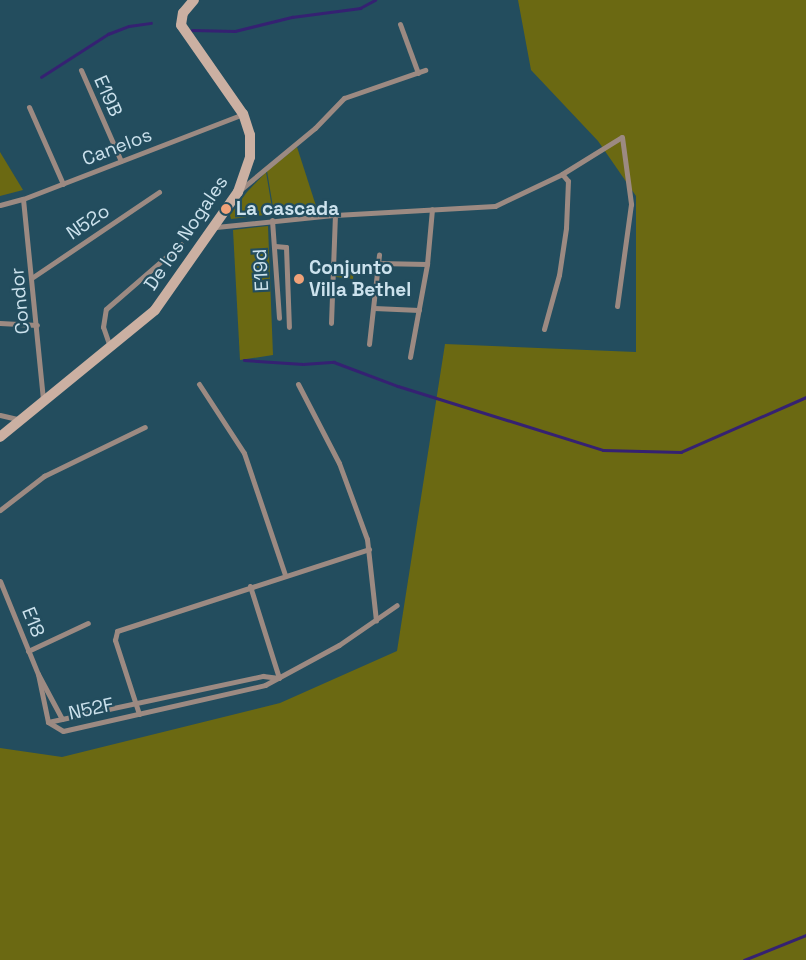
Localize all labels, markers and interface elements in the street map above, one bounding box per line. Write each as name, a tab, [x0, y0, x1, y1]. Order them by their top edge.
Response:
street label: E19B	[89, 72, 127, 120]
street label: Canelos	[79, 123, 155, 171]
street label: De los Nogales	[139, 171, 233, 295]
place label: La cascada	[236, 198, 339, 220]
street label: N52o	[62, 199, 114, 245]
marker: La cascada	[220, 203, 232, 215]
street label: E19d	[249, 248, 273, 292]
place label: Conjunto Villa Bethel	[309, 257, 411, 301]
street label: Condor	[6, 267, 34, 335]
marker: Conjunto Villa Bethel	[293, 273, 305, 285]
street label: E18	[17, 604, 49, 640]
street label: N52F	[66, 693, 116, 725]

